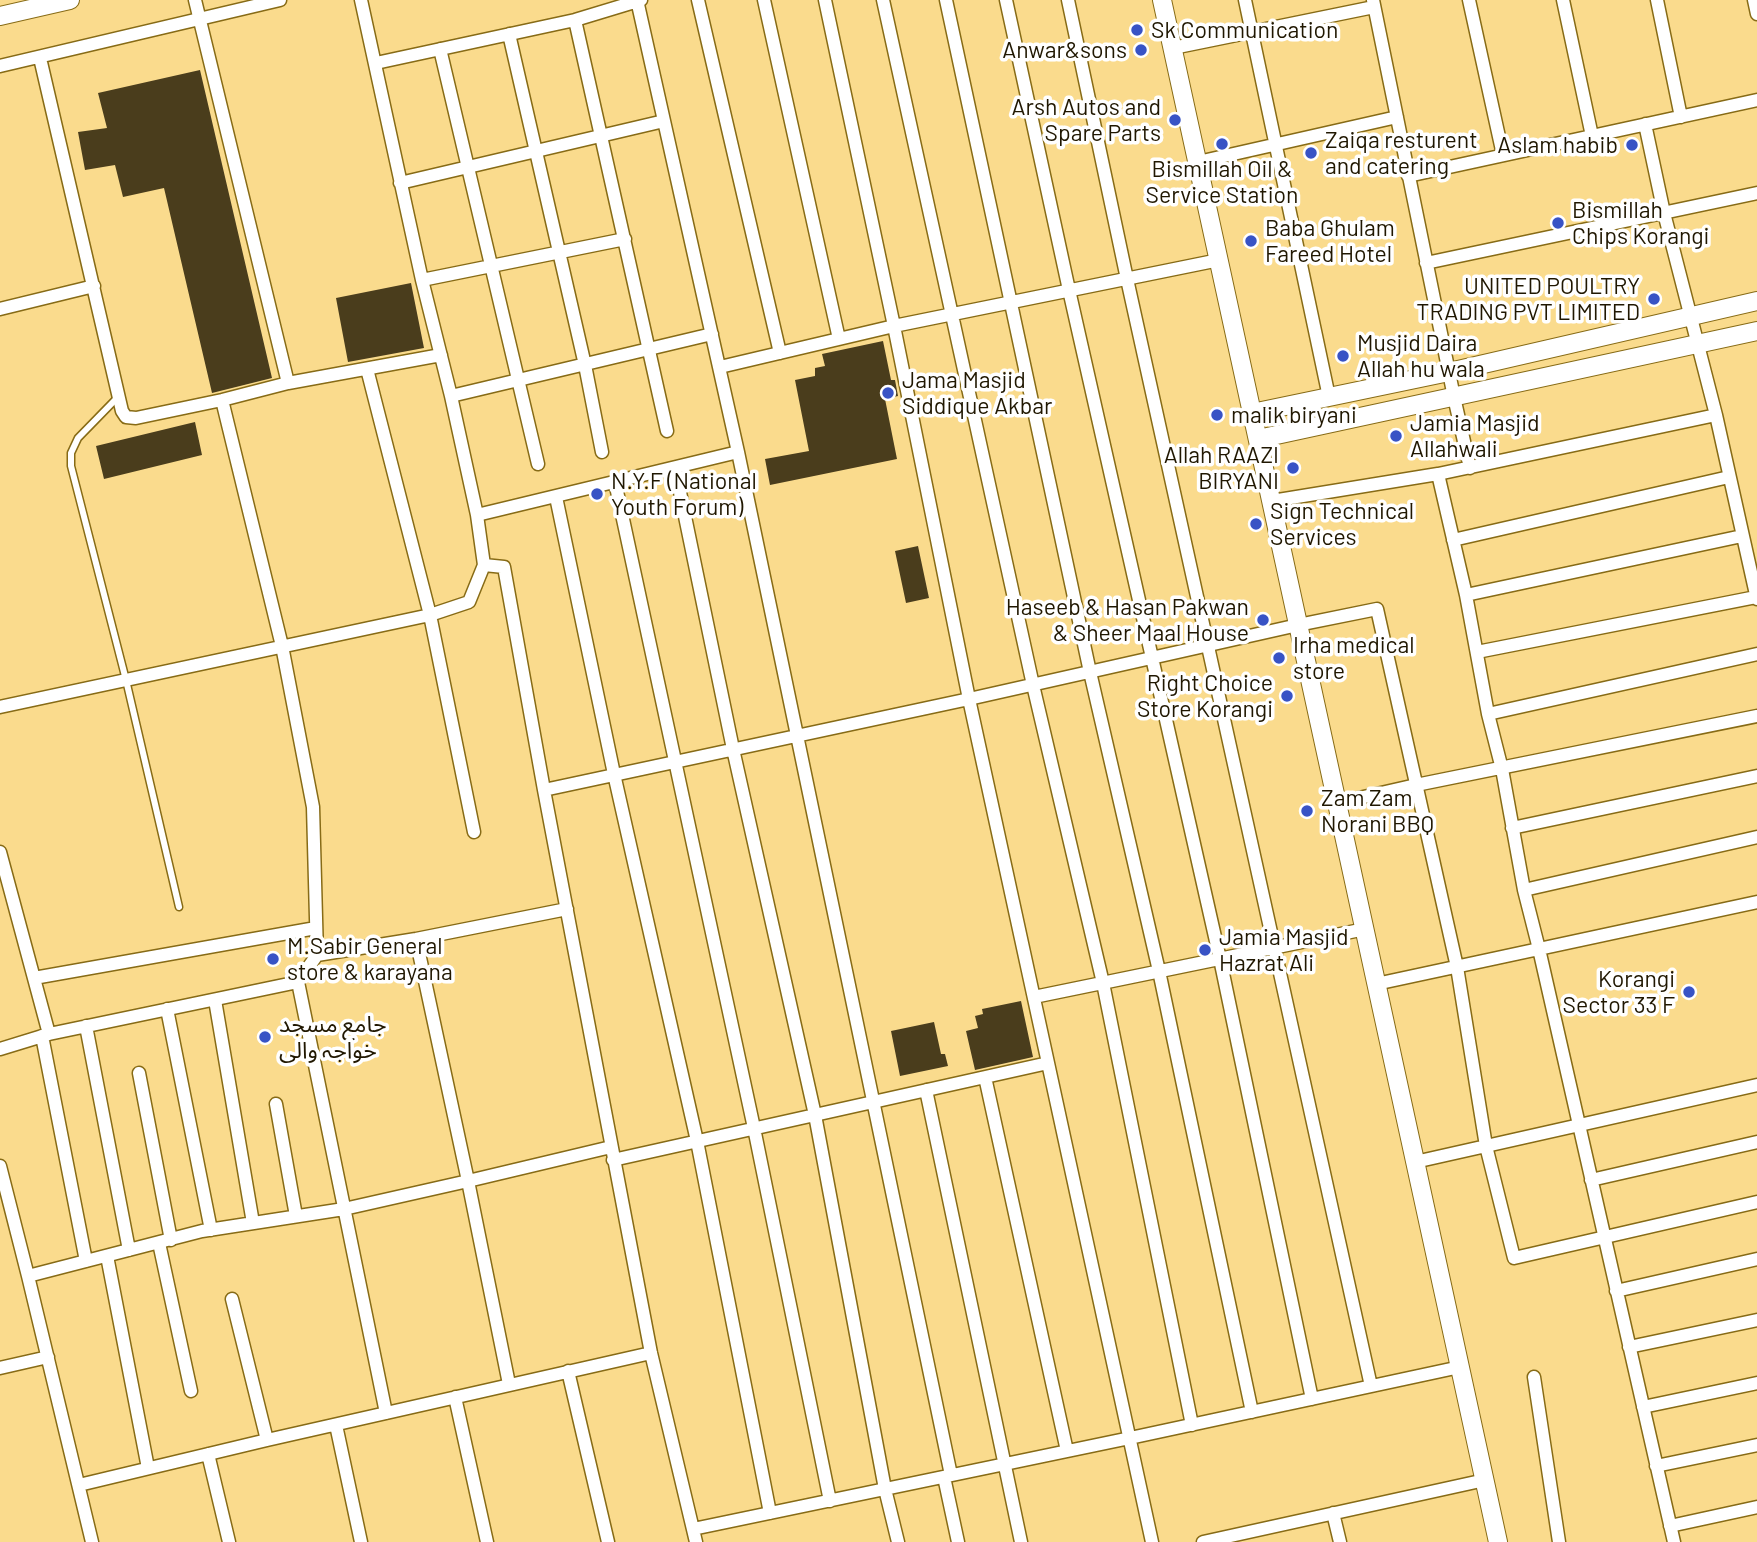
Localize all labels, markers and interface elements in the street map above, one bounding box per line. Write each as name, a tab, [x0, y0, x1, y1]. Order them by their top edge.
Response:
place label: Sk Communication	[1151, 16, 1338, 44]
marker: Sk Communication	[1129, 22, 1145, 38]
place label: Anwar&sons	[1002, 36, 1127, 64]
marker: Anwar&sons	[1133, 42, 1149, 58]
place label: Arsh Autos and Spare Parts	[1012, 93, 1161, 147]
marker: Arsh Autos and Spare Parts	[1167, 112, 1183, 128]
place label: Zaiqa resturent and catering	[1325, 126, 1478, 180]
place label: Aslam habib	[1497, 131, 1618, 159]
marker: Bismillah Oil & Service Station	[1214, 136, 1230, 152]
marker: Aslam habib	[1624, 137, 1640, 153]
marker: Zaiqa resturent and catering	[1303, 145, 1319, 161]
place label: Bismillah Oil & Service Station	[1146, 155, 1298, 209]
place label: Bismillah Chips Korangi	[1572, 196, 1709, 250]
place label: Baba Ghulam Fareed Hotel	[1265, 214, 1395, 268]
marker: Bismillah Chips Korangi	[1550, 215, 1566, 231]
marker: Baba Ghulam Fareed Hotel	[1243, 233, 1259, 249]
place label: UNITED POULTRY TRADING PVT LIMITED	[1416, 272, 1640, 326]
marker: UNITED POULTRY TRADING PVT LIMITED	[1646, 291, 1662, 307]
place label: Musjid Daira Allah hu wala	[1357, 329, 1485, 383]
marker: Musjid Daira Allah hu wala	[1335, 348, 1351, 364]
place label: Jama Masjid Siddique Akbar	[902, 366, 1052, 420]
marker: Jama Masjid Siddique Akbar	[880, 385, 896, 401]
place label: malik biryani	[1231, 401, 1357, 429]
marker: malik biryani	[1209, 407, 1225, 423]
place label: Jamia Masjid Allahwali	[1410, 409, 1540, 463]
marker: Jamia Masjid Allahwali	[1388, 428, 1404, 444]
place label: Allah RAAZI BIRYANI	[1164, 441, 1279, 495]
marker: Allah RAAZI BIRYANI	[1285, 460, 1301, 476]
place label: N.Y.F (National Youth Forum)	[611, 467, 757, 521]
marker: N.Y.F (National Youth Forum)	[589, 486, 605, 502]
place label: Sign Technical Services	[1270, 497, 1414, 551]
marker: Sign Technical Services	[1248, 516, 1264, 532]
place label: Haseeb & Hasan Pakwan & Sheer Maal House	[1006, 593, 1249, 647]
marker: Haseeb & Hasan Pakwan & Sheer Maal House	[1255, 612, 1271, 628]
place label: Irha medical store	[1293, 631, 1415, 685]
marker: Irha medical store	[1271, 650, 1287, 666]
place label: Right Choice Store Korangi	[1137, 669, 1273, 723]
marker: Right Choice Store Korangi	[1279, 688, 1295, 704]
place label: Zam Zam Norani BBQ	[1321, 784, 1434, 838]
marker: Zam Zam Norani BBQ	[1299, 803, 1315, 819]
place label: Jamia Masjid Hazrat Ali	[1219, 923, 1349, 977]
place label: M.Sabir General store & karayana	[287, 932, 453, 986]
marker: Jamia Masjid Hazrat Ali	[1197, 942, 1213, 958]
marker: M.Sabir General store & karayana	[265, 951, 281, 967]
place label: Korangi Sector 33 F	[1562, 965, 1675, 1019]
marker: Korangi Sector 33 F	[1681, 984, 1697, 1000]
place label: جامع مسجد خواجہ والی	[279, 1010, 387, 1064]
marker: جامع مسجد خواجہ والی	[257, 1029, 273, 1045]

